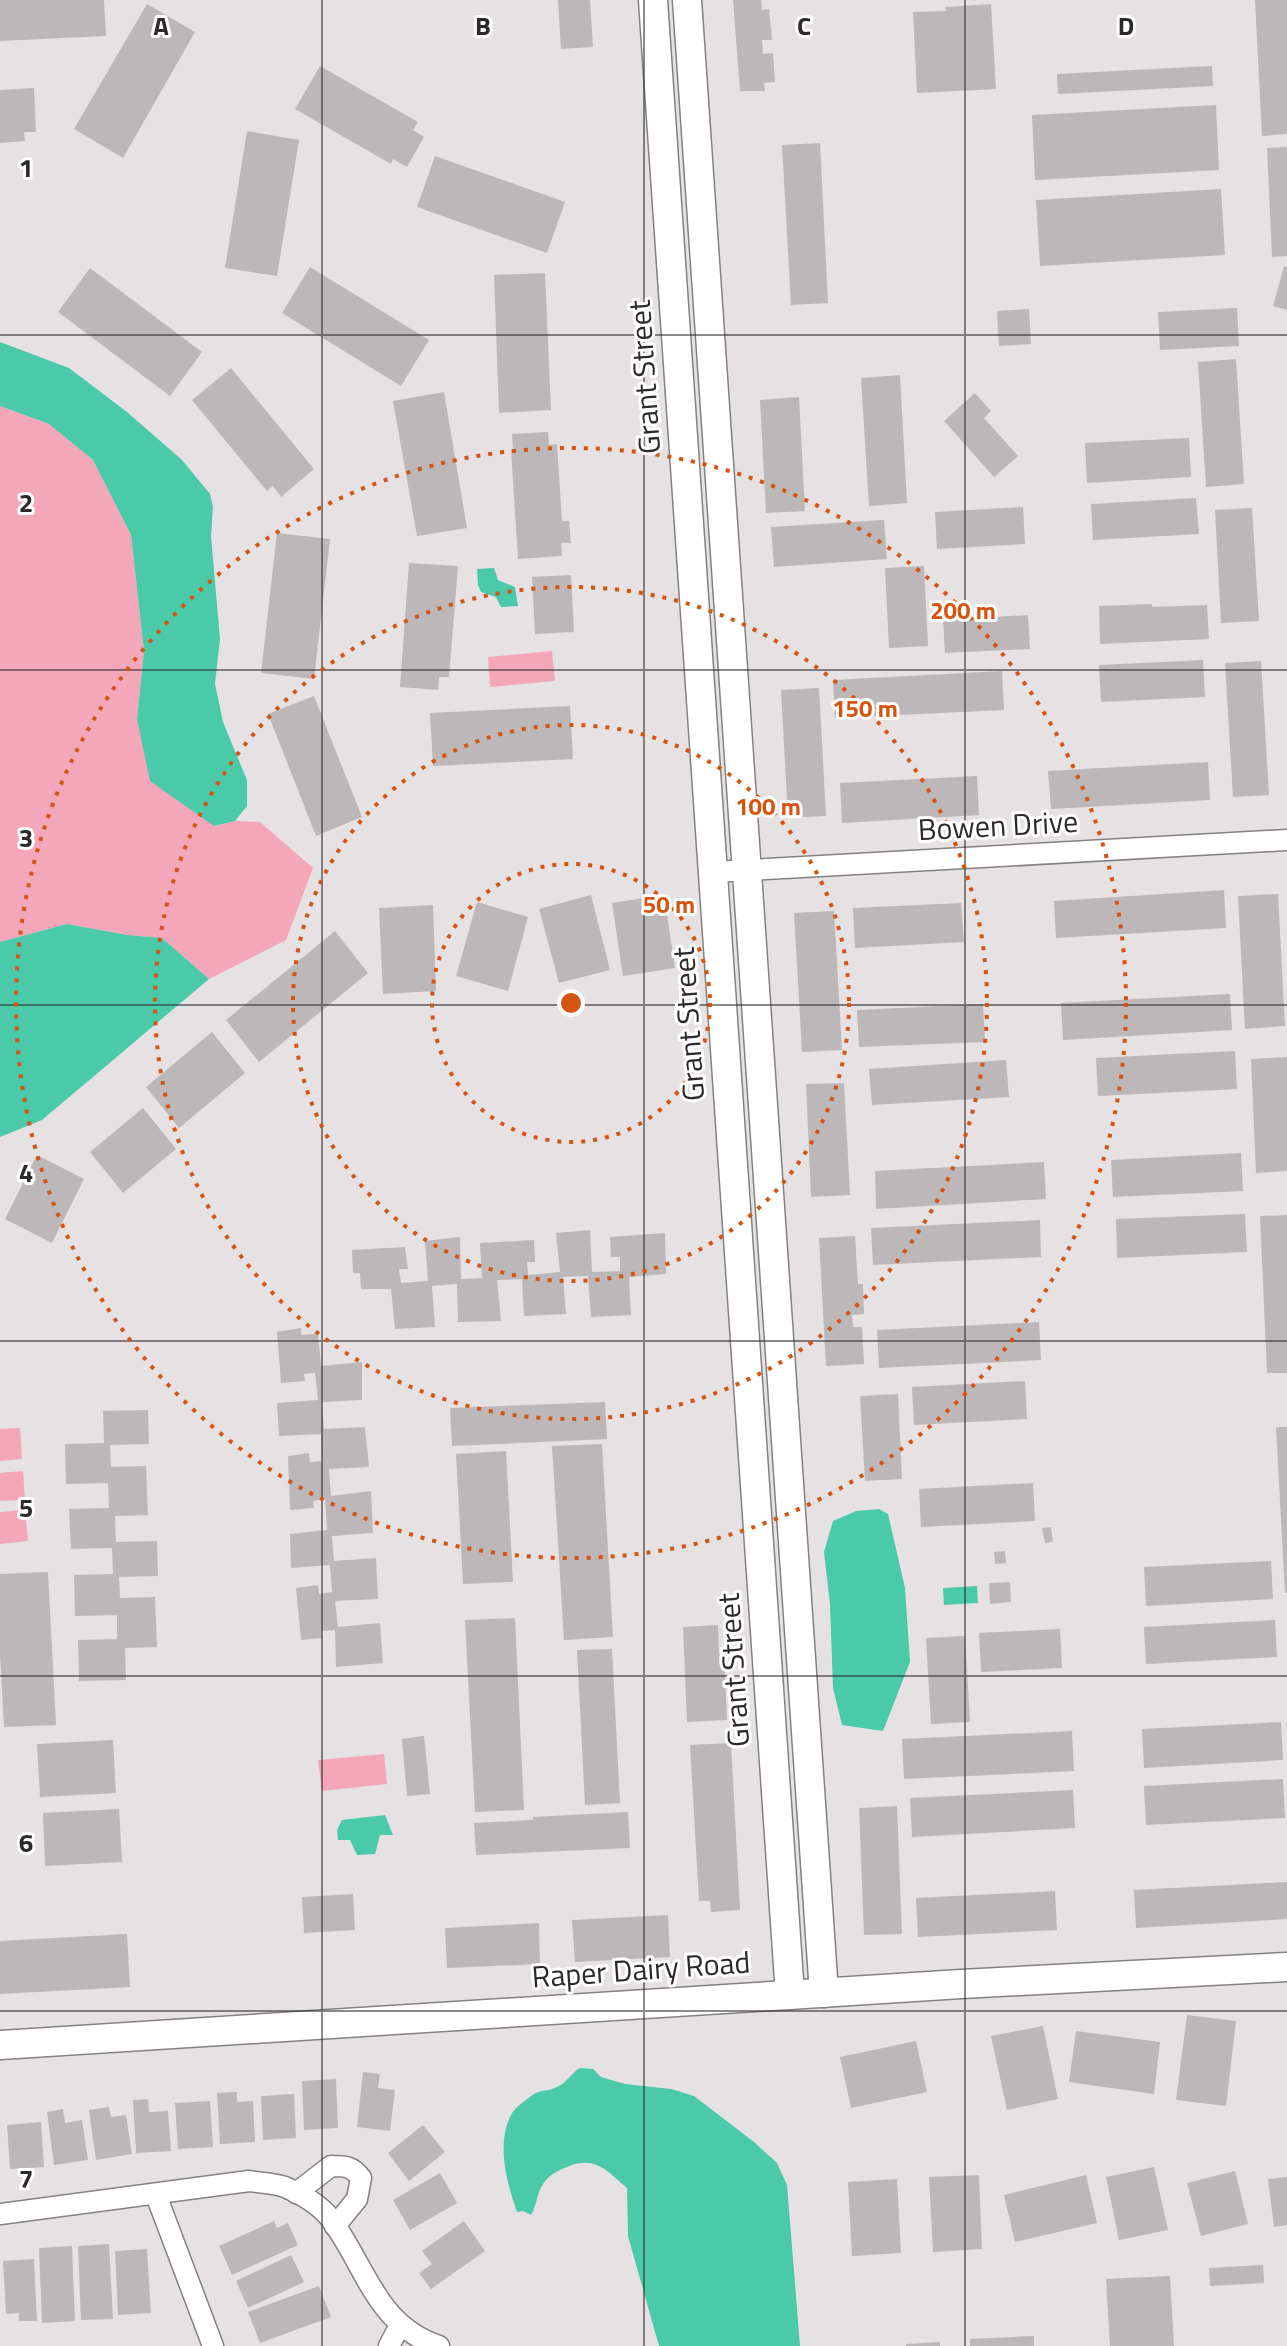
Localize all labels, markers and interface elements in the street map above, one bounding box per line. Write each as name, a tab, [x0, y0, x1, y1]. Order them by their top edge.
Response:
text: A	[153, 6, 169, 45]
text: B	[475, 6, 491, 45]
text: C	[797, 6, 811, 45]
text: D	[1118, 6, 1134, 45]
text: 1	[19, 148, 33, 187]
street label: Grant Street	[616, 298, 672, 456]
text: 2	[19, 483, 33, 522]
text: 200 m	[930, 592, 996, 628]
text: 150 m	[832, 690, 898, 726]
text: 100 m	[735, 788, 801, 824]
street label: Bowen Drive	[917, 798, 1079, 852]
text: 3	[19, 818, 33, 857]
text: 50 m	[643, 886, 695, 922]
street label: Grant Street	[660, 945, 716, 1103]
centre of rings	[557, 989, 585, 1017]
text: 4	[19, 1153, 33, 1192]
text: 5	[19, 1488, 33, 1527]
street label: Grant Street	[705, 1591, 761, 1749]
text: 6	[19, 1823, 33, 1862]
street label: Raper Dairy Road	[530, 1938, 752, 2000]
text: 7	[19, 2159, 33, 2198]

